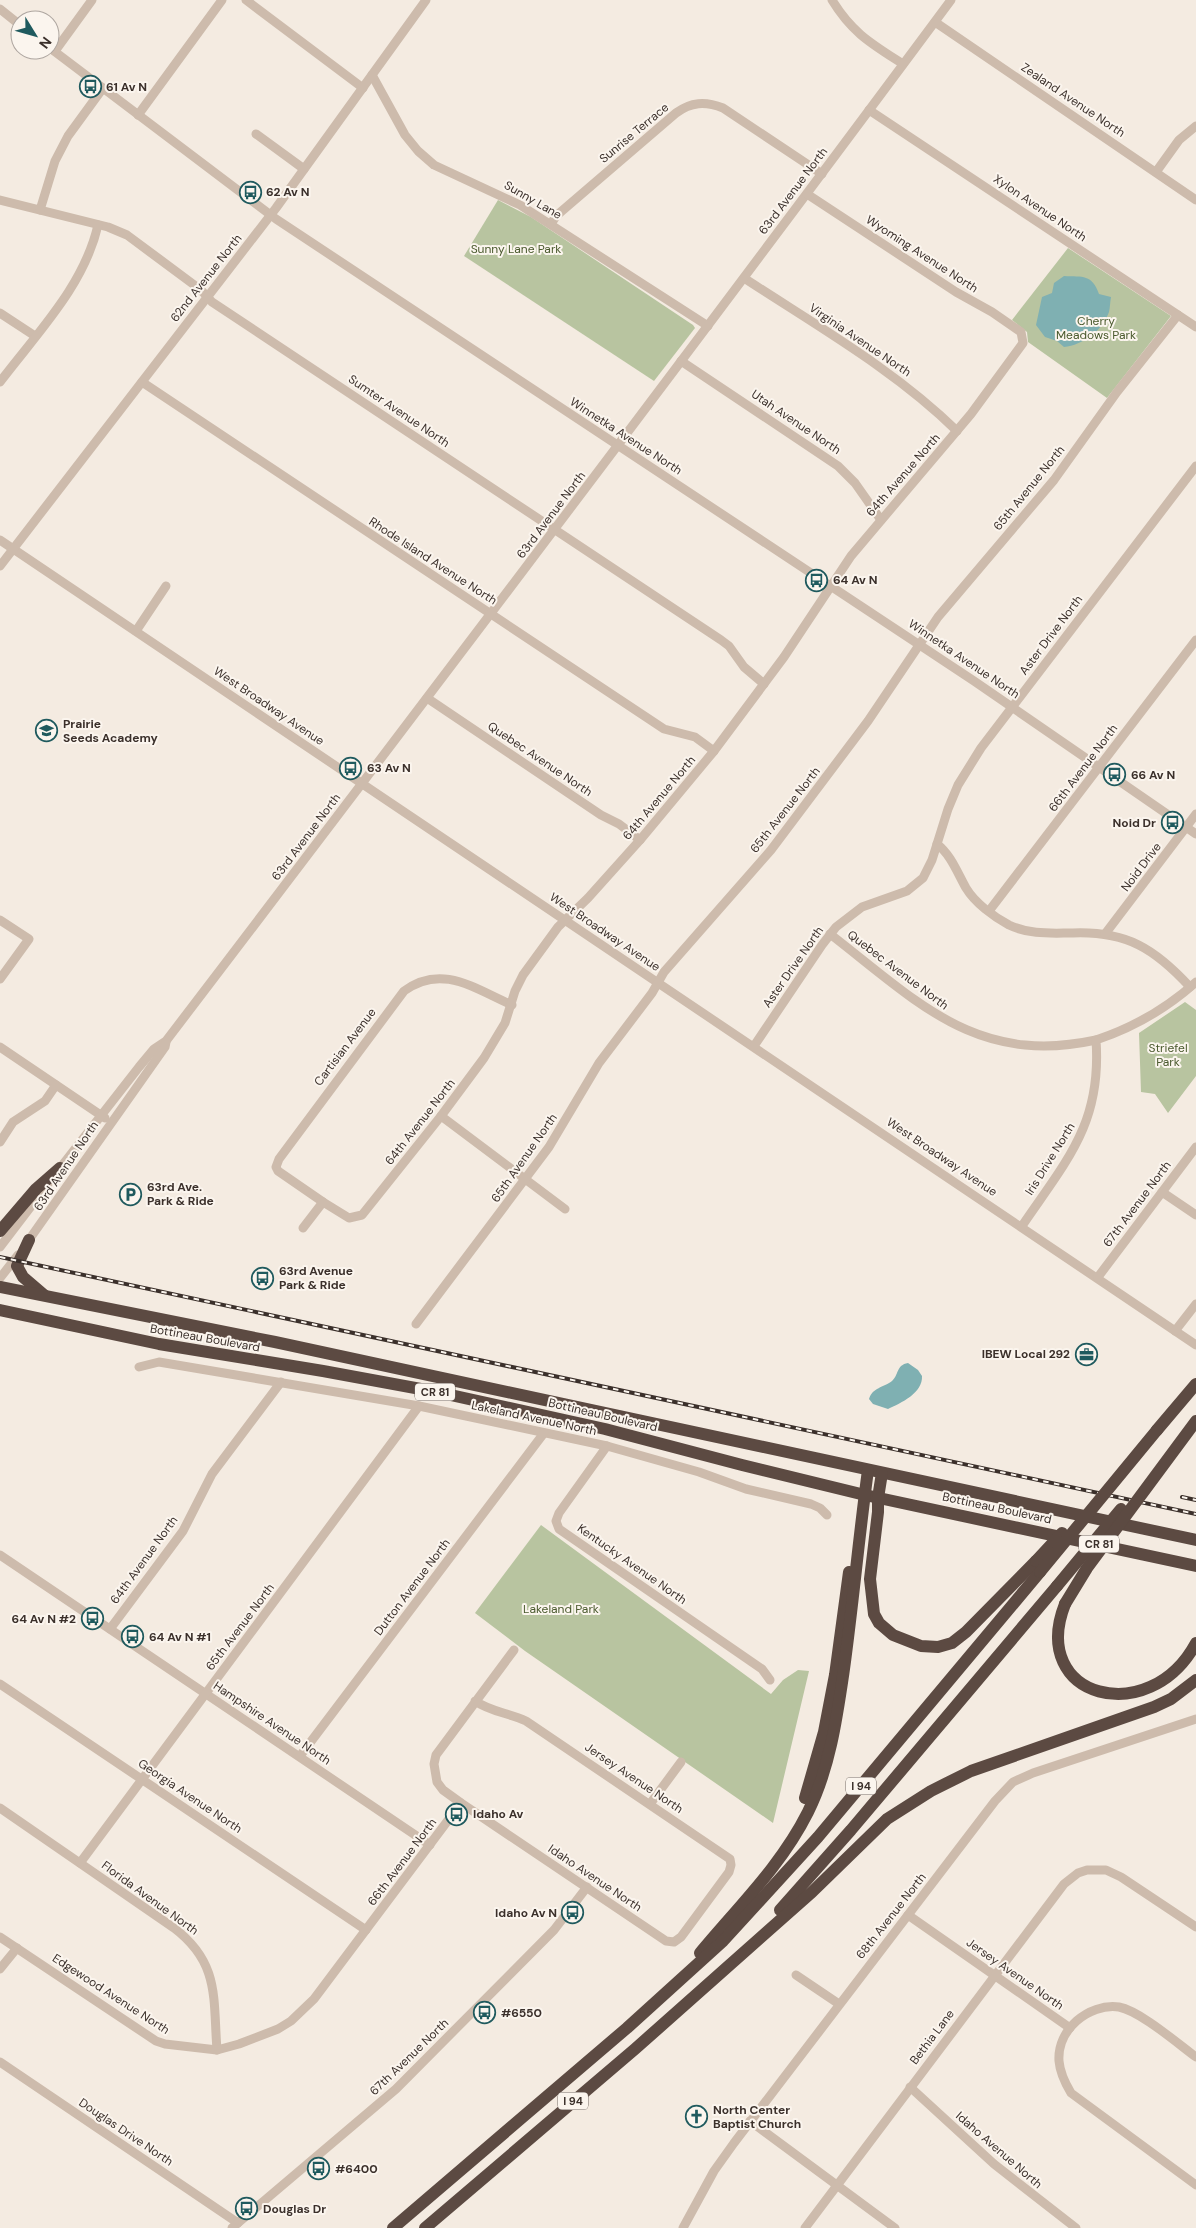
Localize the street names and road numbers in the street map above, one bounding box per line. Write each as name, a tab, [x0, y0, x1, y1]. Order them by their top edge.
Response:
street label: Zealand Avenue North	[1018, 59, 1128, 141]
street label: Sunrise Terrace	[596, 99, 672, 167]
street label: 63rd Avenue North	[755, 144, 831, 238]
street label: Xylon Avenue North	[990, 171, 1090, 245]
street label: Sunny Lane	[501, 177, 565, 223]
street label: Wyoming Avenue North	[863, 212, 981, 296]
street label: 62nd Avenue North	[167, 231, 245, 325]
street label: Virginia Avenue North	[806, 300, 914, 380]
street label: Sumter Avenue North	[345, 371, 453, 451]
street label: Utah Avenue North	[748, 386, 844, 458]
street label: Winnetka Avenue North	[567, 394, 685, 478]
street label: 64th Avenue North	[863, 430, 944, 520]
street label: 65th Avenue North	[990, 442, 1068, 534]
street label: 63rd Avenue North	[513, 468, 589, 562]
street label: Rhode Island Avenue North	[366, 514, 500, 609]
street label: Aster Drive North	[1016, 592, 1086, 678]
street label: Winnetka Avenue North	[905, 616, 1023, 702]
street label: West Broadway Avenue	[211, 663, 328, 749]
street label: Quebec Avenue North	[485, 718, 595, 800]
street label: 66th Avenue North	[1045, 721, 1121, 815]
street label: 64th Avenue North	[619, 753, 699, 843]
street label: 65th Avenue North	[746, 764, 824, 856]
street label: 63rd Avenue North	[268, 790, 344, 884]
street label: Noid Drive	[1117, 839, 1165, 895]
street label: West Broadway Avenue	[547, 889, 664, 975]
street label: Aster Drive North	[759, 923, 827, 1011]
street label: Quebec Avenue North	[844, 927, 952, 1013]
street label: Cartisian Avenue	[310, 1005, 380, 1089]
street label: 64th Avenue North	[381, 1076, 459, 1168]
street label: 65th Avenue North	[487, 1110, 561, 1206]
street label: West Broadway Avenue	[884, 1114, 1001, 1200]
street label: 63rd Avenue North	[30, 1118, 102, 1214]
street label: Iris Drive North	[1021, 1120, 1079, 1198]
street label: 67th Avenue North	[1099, 1158, 1175, 1250]
street label: Bottineau Boulevard	[149, 1320, 261, 1356]
road number: CR 81	[415, 1384, 455, 1400]
street label: Bottineau Boulevard	[547, 1395, 659, 1435]
street label: Lakeland Avenue North	[470, 1397, 598, 1439]
street label: Bottineau Boulevard	[941, 1489, 1053, 1527]
street label: 64th Avenue North	[107, 1513, 181, 1607]
street label: Kentucky Avenue North	[574, 1520, 690, 1608]
street label: Dutton Avenue North	[370, 1535, 454, 1639]
road number: CR 81	[1079, 1536, 1119, 1552]
street label: 65th Avenue North	[202, 1580, 278, 1674]
street label: Hampshire Avenue North	[210, 1678, 334, 1768]
street label: Jersey Avenue North	[582, 1739, 686, 1817]
street label: Georgia Avenue North	[135, 1755, 245, 1837]
road number: I 94	[846, 1778, 876, 1794]
street label: 66th Avenue North	[364, 1815, 440, 1909]
street label: Idaho Avenue North	[545, 1841, 645, 1915]
street label: Florida Avenue North	[98, 1857, 202, 1939]
street label: 68th Avenue North	[852, 1870, 930, 1962]
street label: Jersey Avenue North	[963, 1934, 1067, 2014]
street label: Edgewood Avenue North	[49, 1950, 173, 2038]
street label: Bethia Lane	[906, 2006, 958, 2068]
street label: 67th Avenue North	[366, 2015, 452, 2099]
road number: I 94	[558, 2092, 588, 2110]
street label: Douglas Drive North	[76, 2094, 176, 2170]
street label: Idaho Avenue North	[952, 2108, 1046, 2192]

